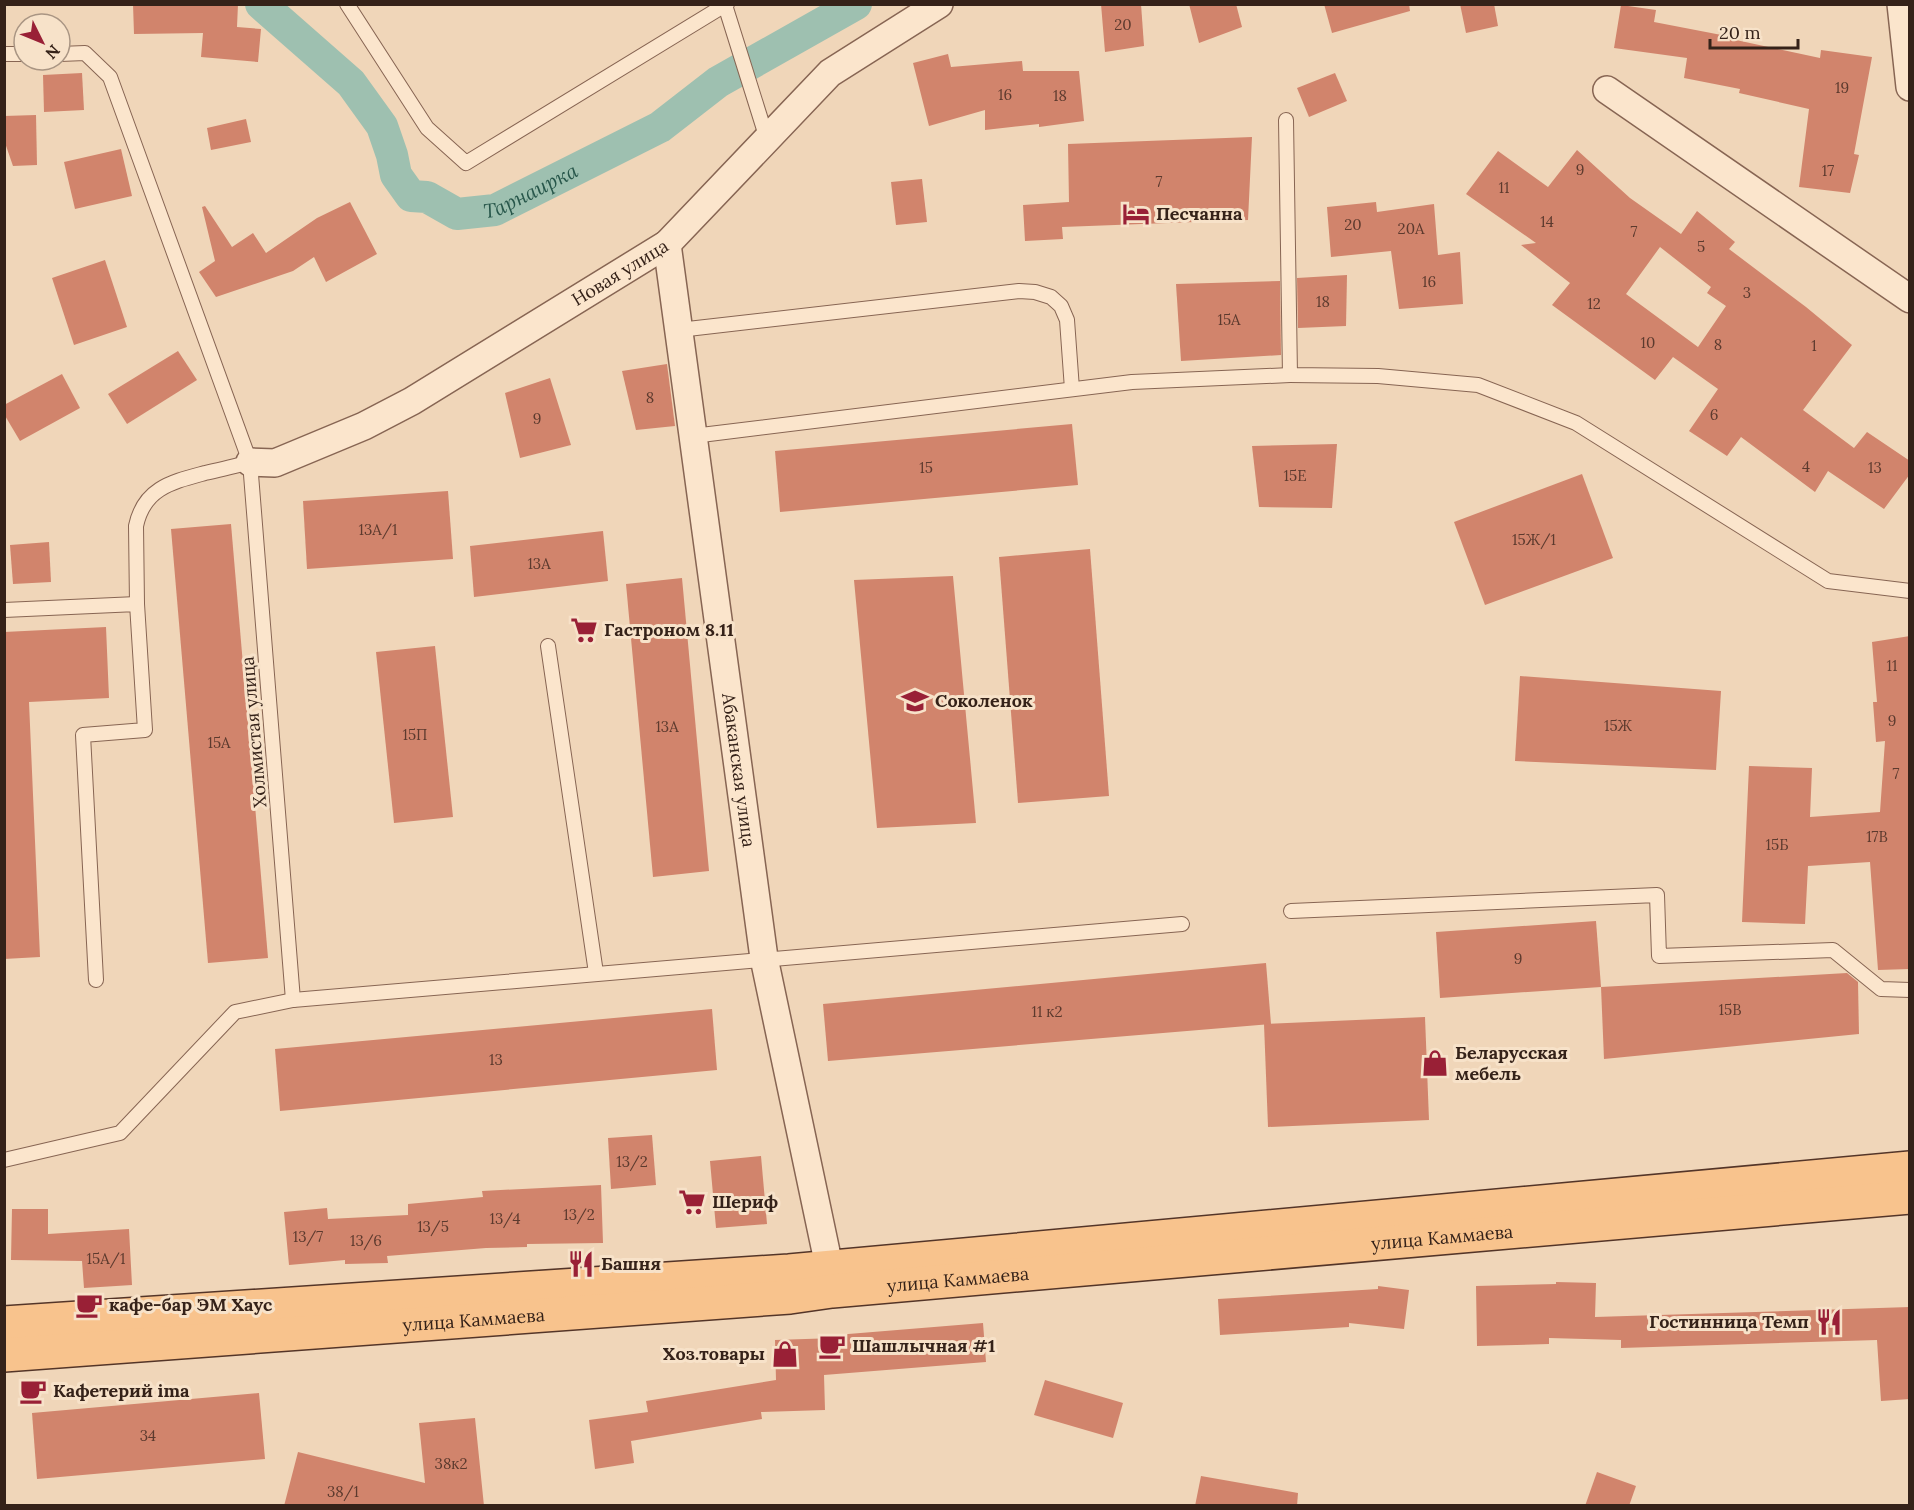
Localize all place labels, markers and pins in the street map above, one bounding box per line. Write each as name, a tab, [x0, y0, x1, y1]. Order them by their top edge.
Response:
hotel icon: Песчанна	[1121, 199, 1151, 229]
place label: Песчанна	[1156, 202, 1243, 225]
supermarket icon: Гастроном 8.11	[569, 615, 599, 645]
place label: Гастроном 8.11	[604, 618, 734, 641]
school or university icon: Соколенок	[900, 686, 930, 716]
place label: Соколенок	[935, 689, 1033, 712]
place label: Беларусская мебель	[1455, 1041, 1568, 1085]
shop icon: Беларусская мебель	[1420, 1048, 1450, 1078]
supermarket icon: Шериф	[677, 1187, 707, 1217]
place label: Шериф	[712, 1190, 778, 1213]
restaurant icon: Башня	[566, 1249, 596, 1279]
place label: Башня	[601, 1252, 661, 1275]
cafe icon: кафе-бар ЭМ Хаус	[74, 1290, 104, 1320]
place label: кафе-бар ЭМ Хаус	[109, 1293, 273, 1316]
restaurant icon: Гостинница Темп	[1814, 1307, 1844, 1337]
place label: Гостинница Темп	[1649, 1310, 1809, 1333]
cafe icon: Шашлычная #1	[817, 1331, 847, 1361]
place label: Шашлычная #1	[852, 1334, 995, 1357]
shop icon: Хоз.товары	[770, 1339, 800, 1369]
place label: Хоз.товары	[663, 1342, 765, 1365]
cafe icon: Кафетерий ima	[18, 1376, 48, 1406]
place label: Кафетерий ima	[53, 1379, 190, 1402]

